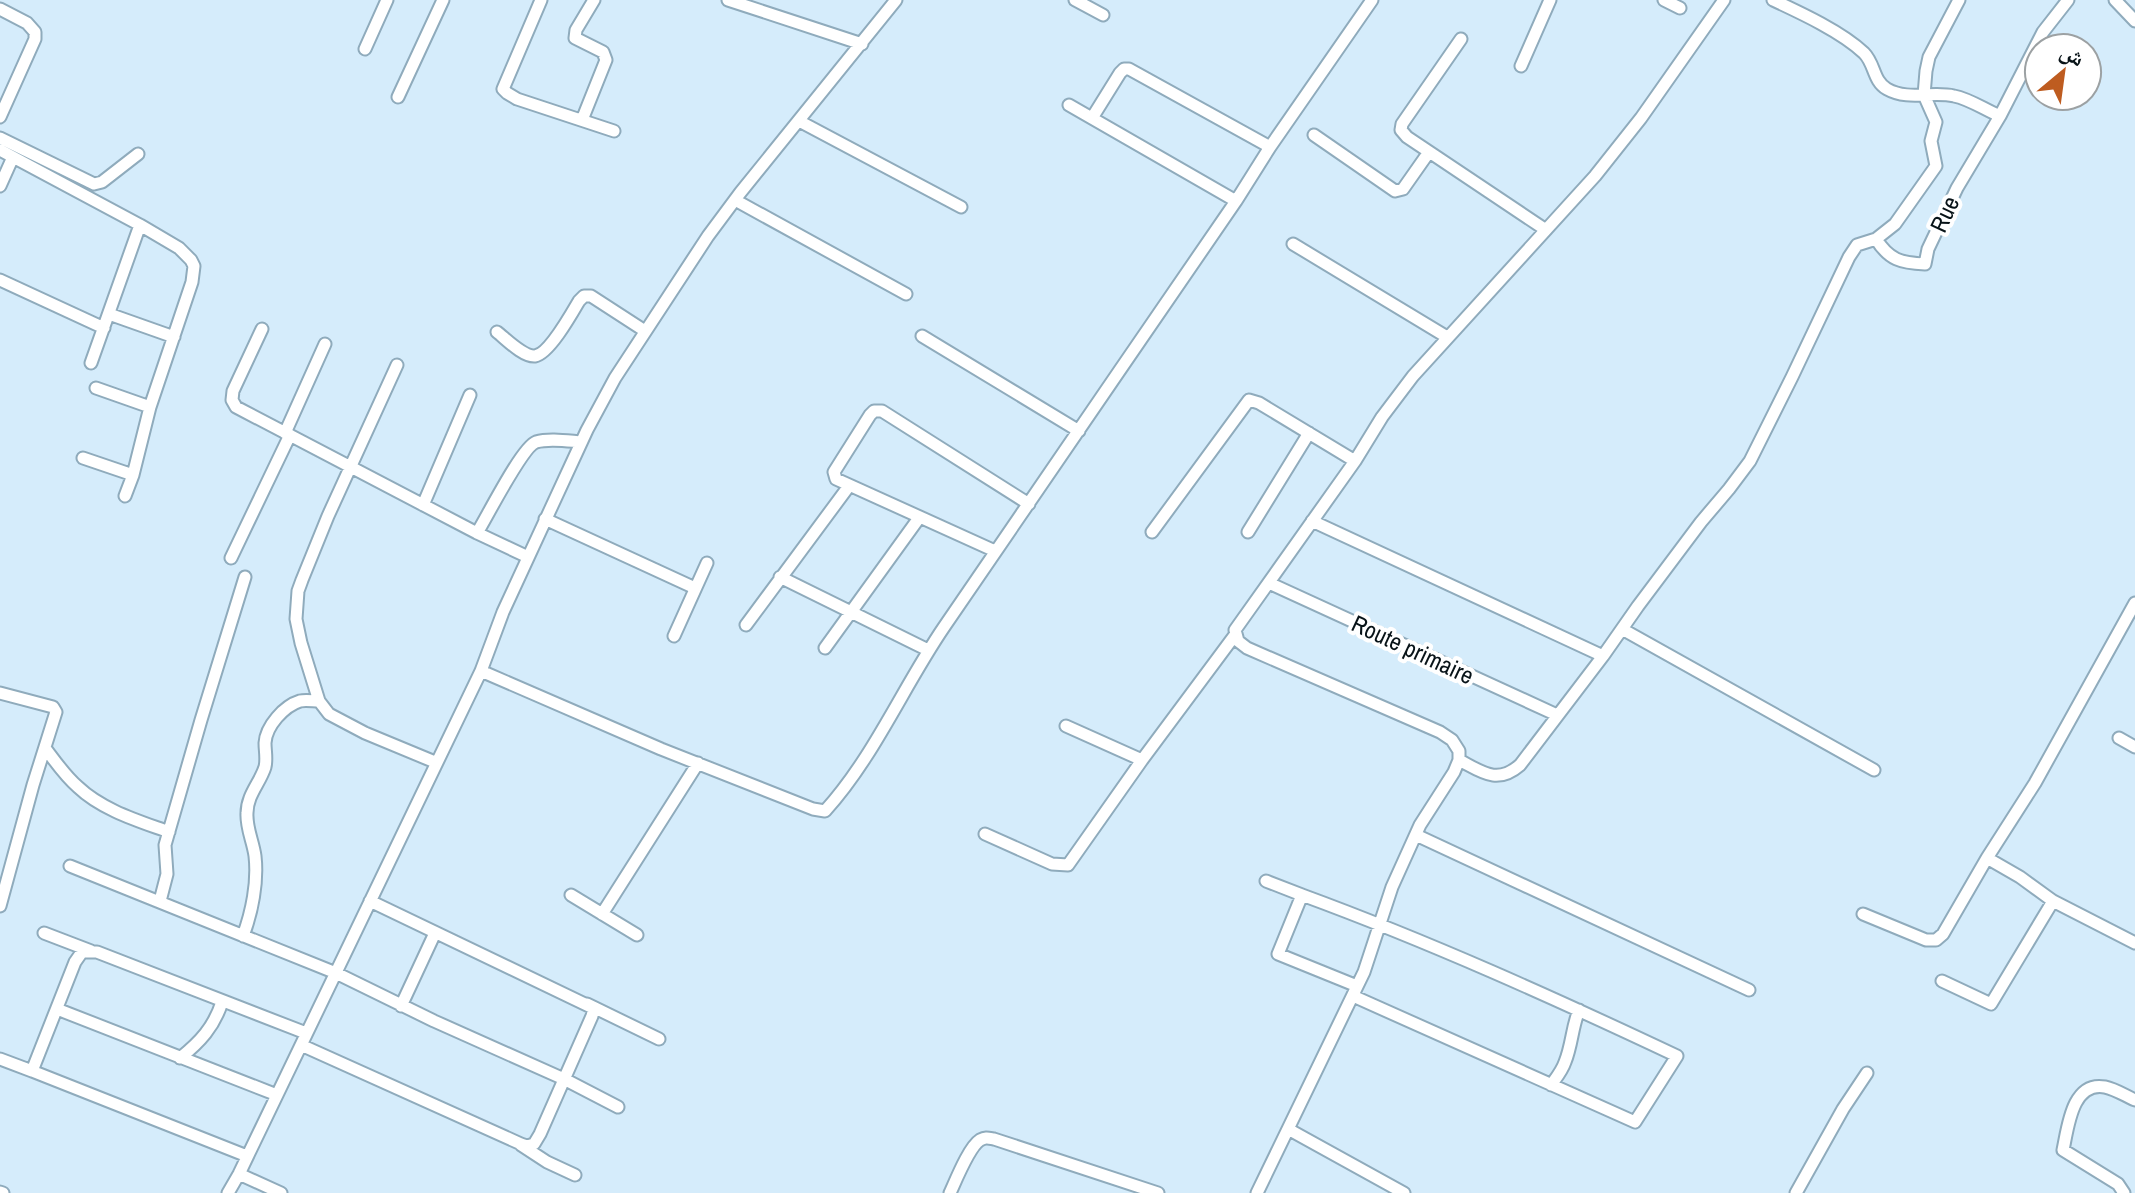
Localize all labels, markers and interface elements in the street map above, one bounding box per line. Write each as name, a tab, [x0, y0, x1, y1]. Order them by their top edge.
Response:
north arrow	[2023, 32, 2103, 112]
text: ش	[2055, 36, 2090, 73]
street label: Rue	[1922, 191, 1966, 237]
street label: Route primaire	[1347, 607, 1479, 691]

